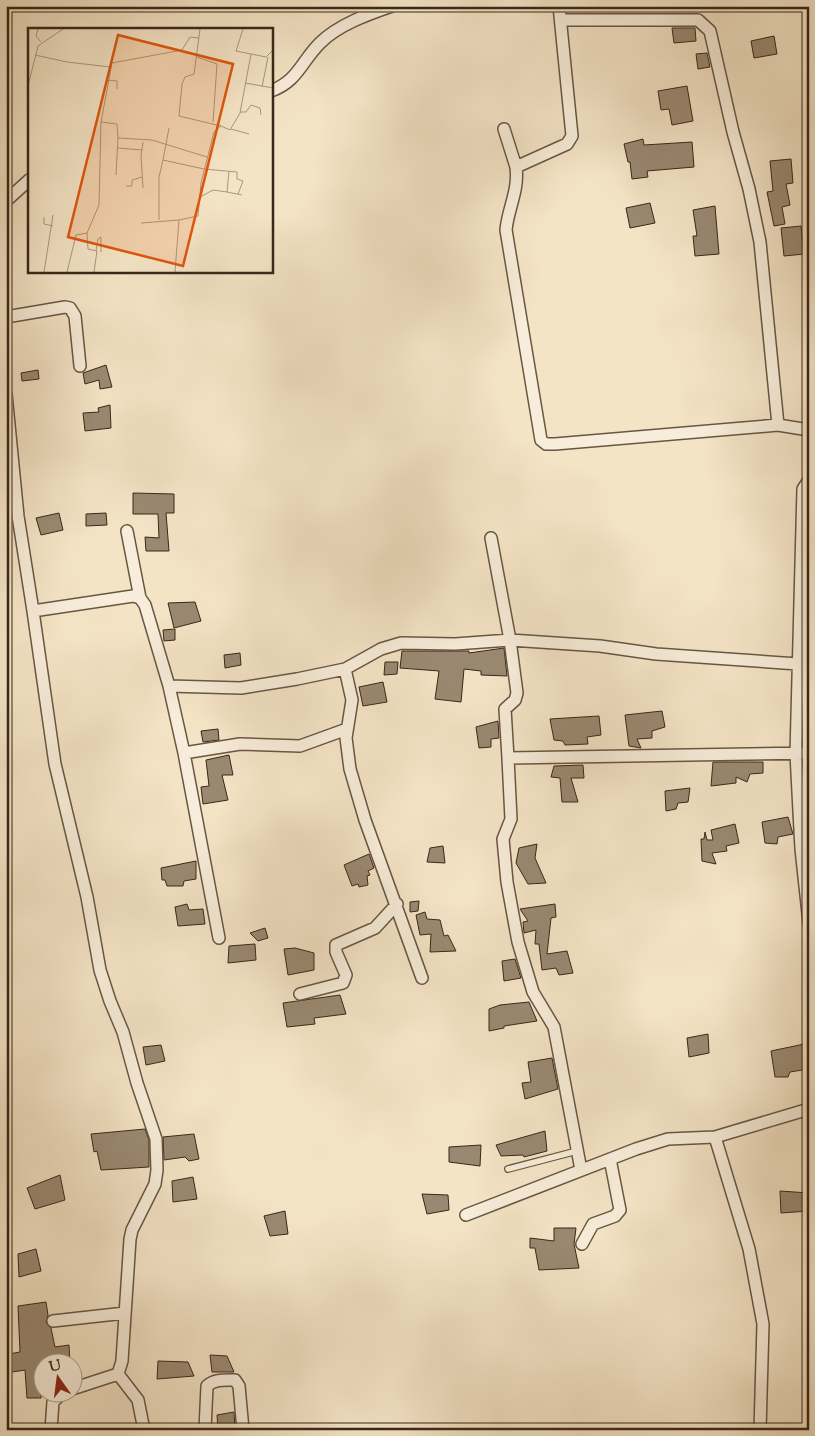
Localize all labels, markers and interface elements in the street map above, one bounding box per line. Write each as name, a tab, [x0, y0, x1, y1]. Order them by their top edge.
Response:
inset map	[28, 28, 272, 272]
north arrow	[32, 1354, 82, 1404]
text: U	[47, 1356, 64, 1378]

